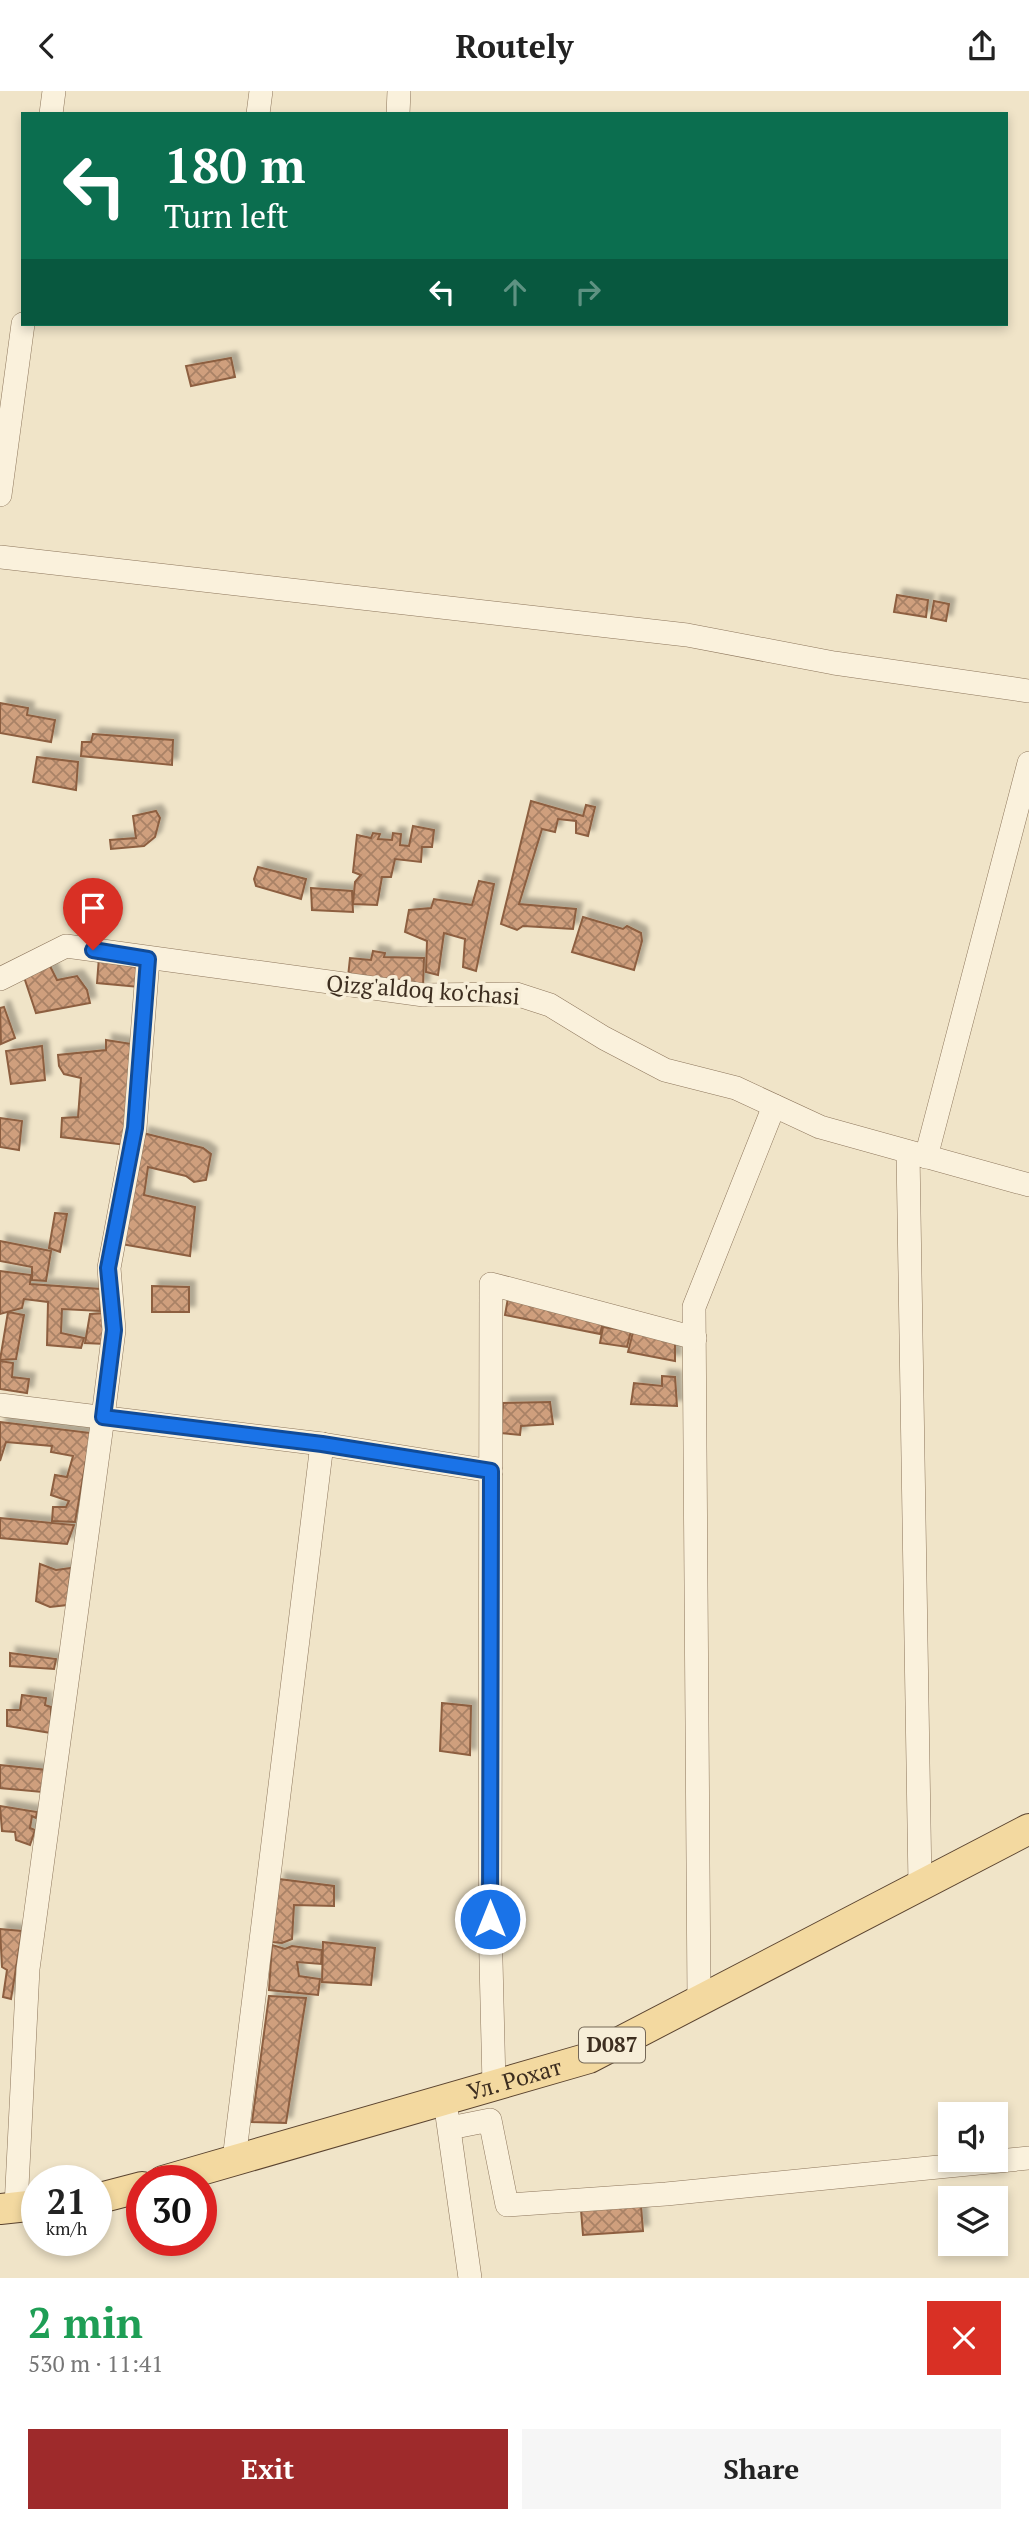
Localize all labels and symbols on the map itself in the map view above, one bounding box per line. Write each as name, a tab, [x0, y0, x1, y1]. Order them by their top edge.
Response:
pin	[63, 878, 123, 950]
street label: Qizg'aldoq ko'chasi	[325, 967, 521, 1012]
position arrow	[453, 1882, 527, 1956]
road number: D087	[579, 2028, 645, 2063]
street label: Ул. Рохат	[464, 2051, 565, 2107]
speed limit sign: 30	[126, 2165, 217, 2256]

